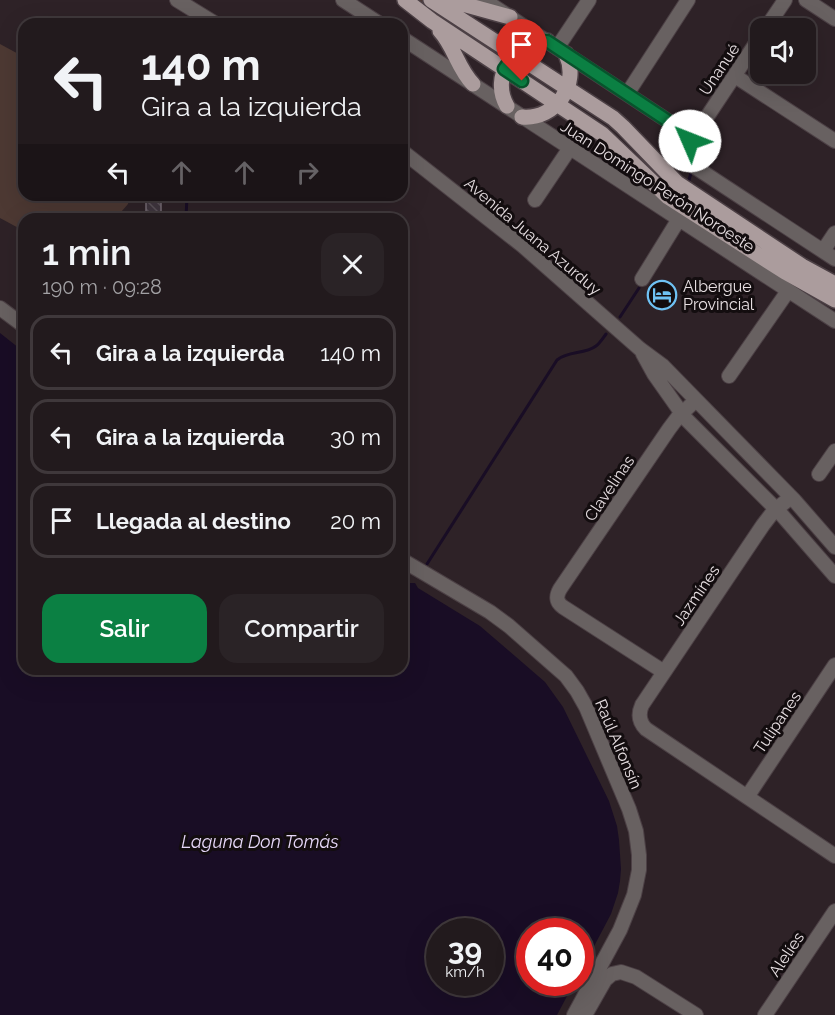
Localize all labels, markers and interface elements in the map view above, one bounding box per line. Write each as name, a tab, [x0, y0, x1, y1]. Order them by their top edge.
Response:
map controls	[750, 18, 816, 84]
button: sound	[750, 18, 816, 84]
pin	[496, 19, 547, 81]
icon: arrive	[505, 28, 538, 61]
street label: Unanué	[695, 40, 744, 99]
text: 140 m	[141, 41, 261, 90]
icon: left	[42, 42, 120, 120]
text: Gira a la izquierda	[141, 91, 362, 122]
position arrow	[658, 109, 722, 173]
street label: Juan Domingo Perón Noroeste	[557, 117, 758, 256]
icon: left	[102, 156, 135, 189]
icon: ahead	[165, 156, 198, 189]
icon: ahead	[228, 156, 261, 189]
icon: right	[291, 156, 324, 189]
street label: Avenida Juana Azurduy	[461, 174, 605, 299]
text: 1 min	[42, 231, 131, 273]
button: close	[321, 233, 384, 296]
text: 190 m · 09:28	[42, 275, 162, 299]
place label: Albergue Provincial	[683, 277, 755, 314]
hotel icon: Albergue Provincial	[646, 279, 678, 311]
icon: left	[45, 336, 78, 369]
text: Gira a la izquierda	[96, 340, 285, 366]
text: 140 m	[320, 340, 381, 366]
icon: left	[45, 420, 78, 453]
text: Gira a la izquierda	[96, 424, 285, 450]
text: 30 m	[330, 424, 381, 450]
street label: Clavelinas	[581, 452, 638, 525]
icon: arrive	[45, 504, 78, 537]
text: Llegada al destino	[96, 508, 291, 534]
text: 20 m	[330, 508, 381, 534]
street label: Jazmínes	[669, 561, 724, 629]
button: Salir	[42, 594, 207, 663]
button: Compartir	[219, 594, 384, 663]
street label: Tulipanes	[750, 687, 805, 757]
street label: Raúl Alfonsín	[591, 696, 646, 792]
water label: Laguna Don Tomás	[181, 831, 339, 852]
speed limit sign: 40	[516, 918, 594, 996]
street label: Alelíes	[765, 928, 808, 980]
text: 39	[448, 932, 482, 967]
text: km/h	[445, 963, 485, 981]

